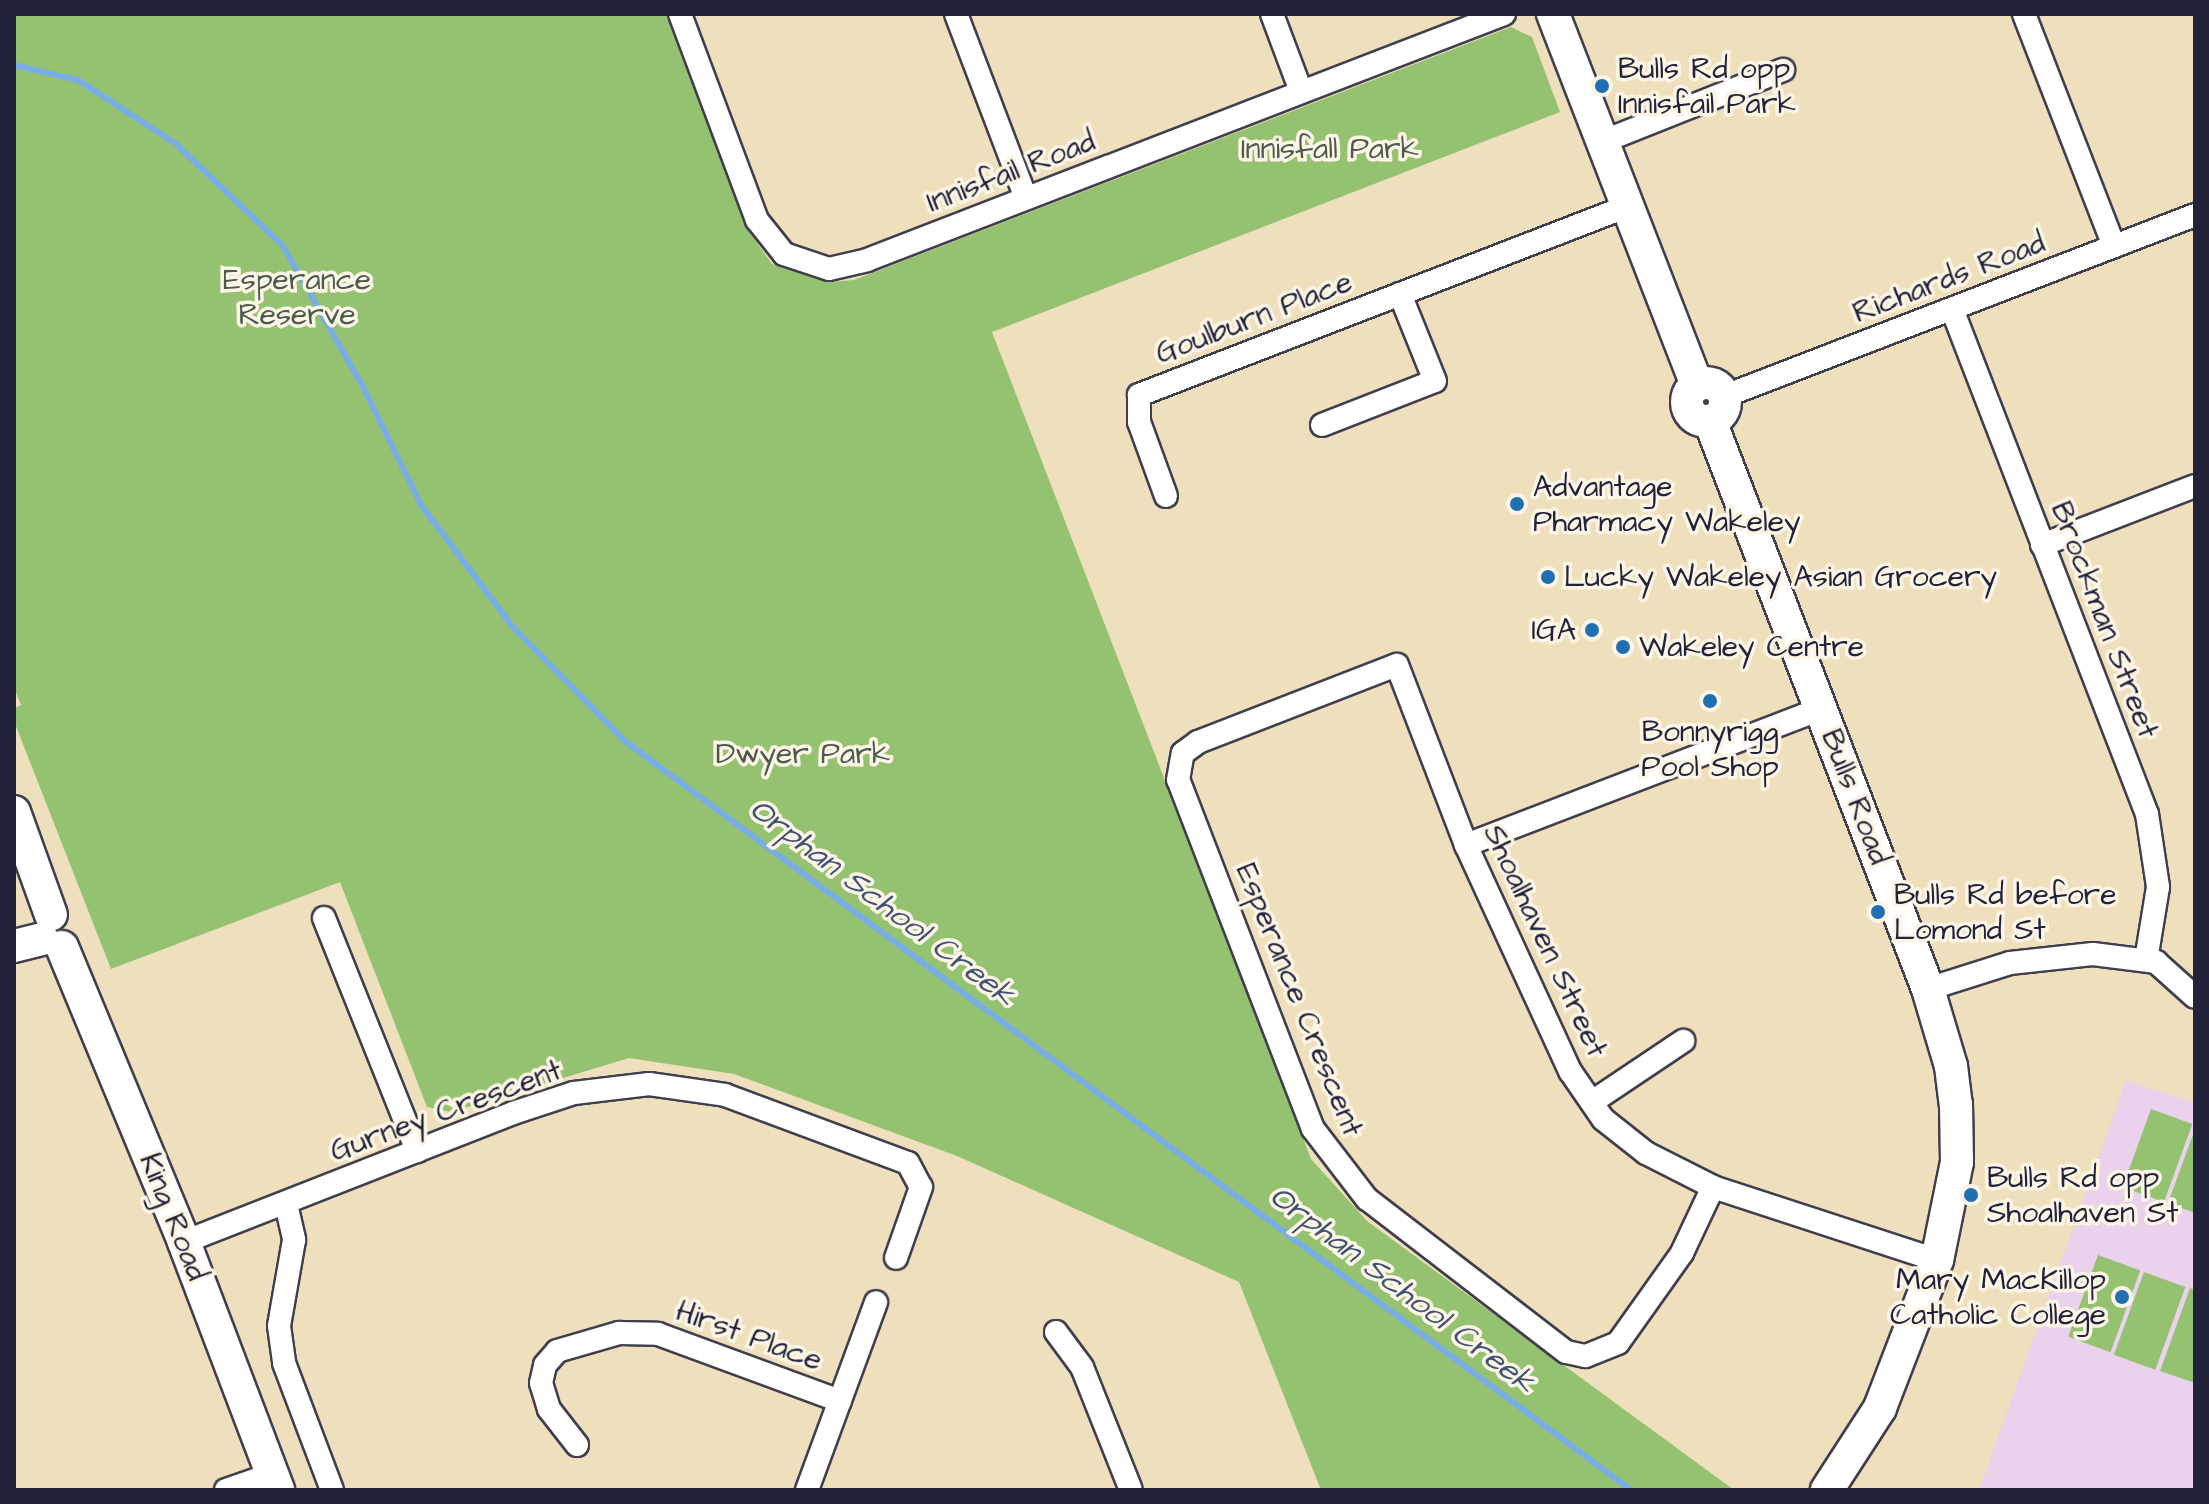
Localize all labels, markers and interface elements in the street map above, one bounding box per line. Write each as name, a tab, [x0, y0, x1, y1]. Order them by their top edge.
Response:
place label: Bulls Rd opp Innisfail Park	[1618, 51, 1796, 122]
marker: Bulls Rd opp Innisfail Park	[1593, 77, 1611, 95]
street label: Innisfail Road	[922, 123, 1100, 221]
park label: Innisfall Park	[1241, 131, 1419, 167]
street label: Richards Road	[1848, 225, 2050, 331]
park label: Esperance Reserve	[223, 262, 371, 332]
street label: Goulburn Place	[1151, 264, 1357, 372]
place label: Advantage Pharmacy Wakeley	[1533, 469, 1800, 540]
marker: Advantage Pharmacy Wakeley	[1508, 495, 1526, 513]
street label: Brockman Street	[2042, 497, 2166, 743]
place label: Lucky Wakeley Asian Grocery	[1564, 559, 1997, 595]
marker: Lucky Wakeley Asian Grocery	[1539, 568, 1557, 586]
place label: IGA	[1531, 612, 1576, 648]
marker: IGA	[1583, 621, 1601, 639]
place label: Wakeley Centre	[1639, 629, 1864, 665]
marker: Wakeley Centre	[1614, 638, 1632, 656]
marker: Bonnyrigg Pool Shop	[1701, 692, 1719, 710]
place label: Bonnyrigg Pool Shop	[1641, 714, 1779, 784]
street label: Bulls Road	[1813, 724, 1897, 870]
park label: Dwyer Park	[716, 736, 890, 772]
water label: Orphan School Creek	[741, 790, 1023, 1016]
street label: Shoalhaven Street	[1475, 819, 1615, 1063]
street label: Esperance Crescent	[1228, 858, 1370, 1142]
place label: Bulls Rd before Lomond St	[1894, 877, 2116, 948]
marker: Bulls Rd before Lomond St	[1869, 903, 1887, 921]
street label: Gurney Crescent	[325, 1052, 567, 1170]
street label: King Road	[131, 1148, 215, 1286]
place label: Bulls Rd opp Shoalhaven St	[1987, 1160, 2178, 1230]
water label: Orphan School Creek	[1261, 1177, 1543, 1403]
marker: Bulls Rd opp Shoalhaven St	[1962, 1186, 1980, 1204]
place label: Mary MacKillop Catholic College	[1890, 1262, 2106, 1332]
marker: Mary MacKillop Catholic College	[2113, 1288, 2131, 1306]
street label: Hirst Place	[671, 1293, 827, 1379]

